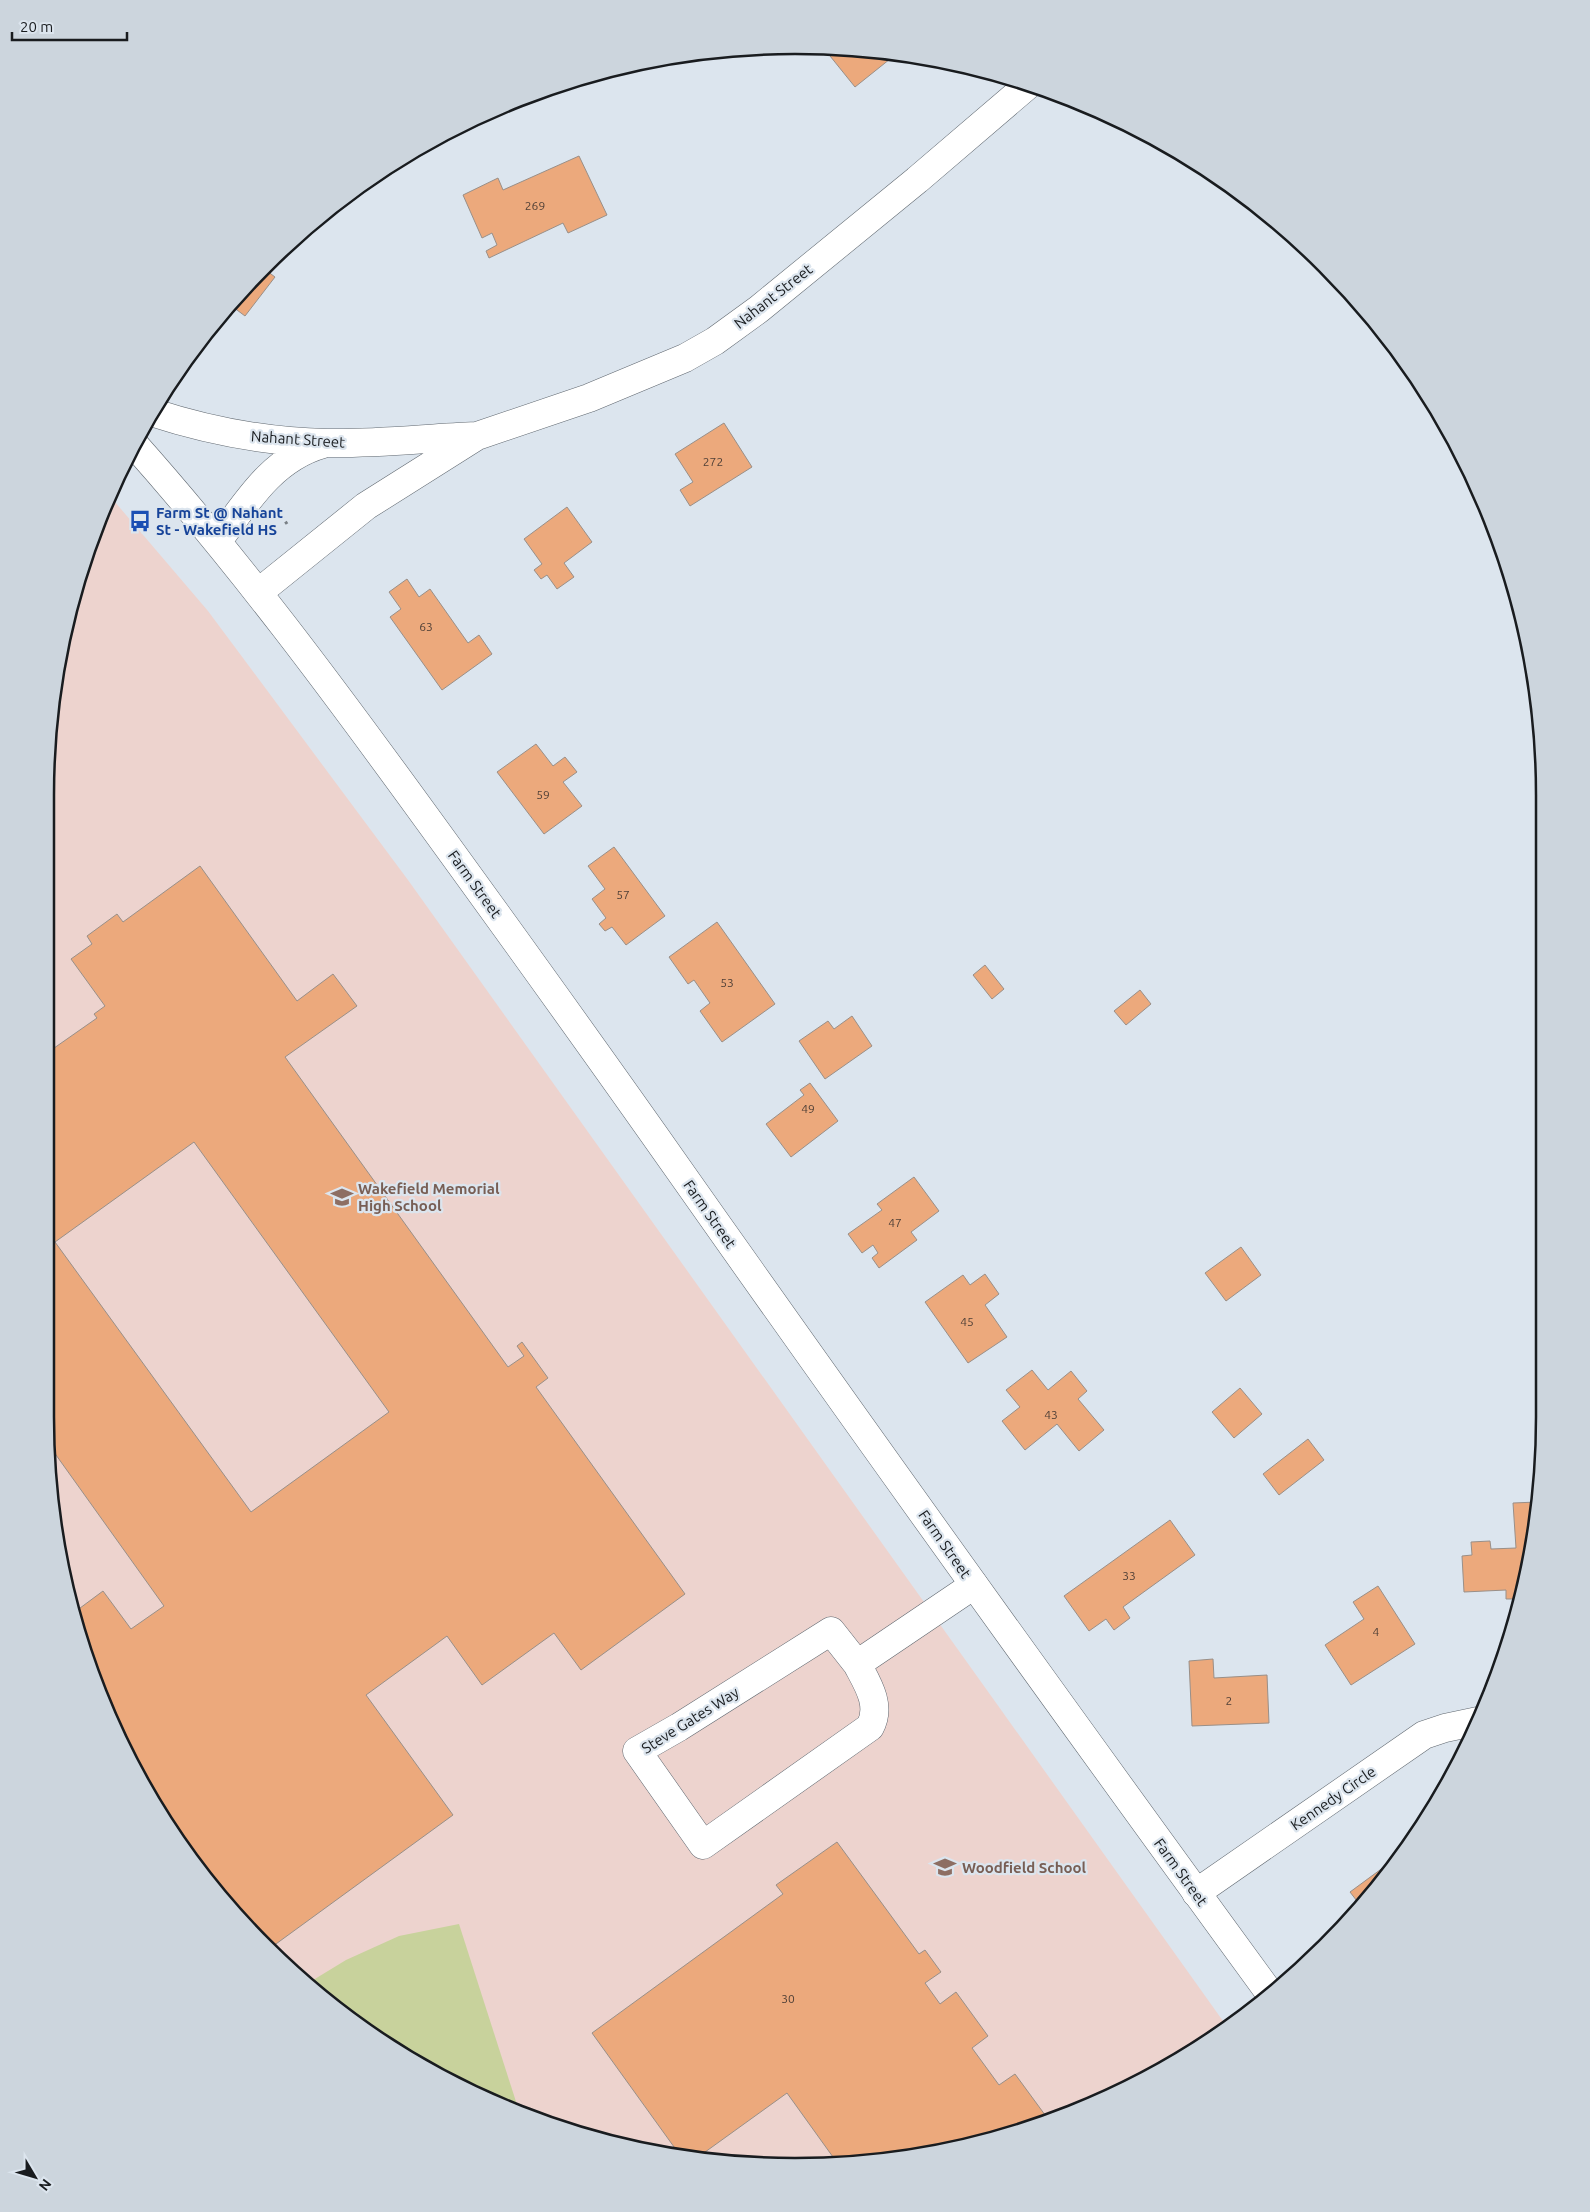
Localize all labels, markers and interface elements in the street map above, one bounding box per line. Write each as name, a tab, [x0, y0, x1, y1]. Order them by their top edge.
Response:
scale bar	[12, 10, 128, 42]
text: 20 m	[20, 18, 53, 35]
house number: 269	[525, 199, 545, 212]
street label: Nahant Street	[731, 260, 816, 332]
street label: Nahant Street	[250, 427, 346, 451]
house number: 272	[703, 455, 723, 468]
place label: Farm St @ Nahant St - Wakefield HS	[156, 504, 283, 538]
bus stop icon: Farm St @ Nahant St - Wakefield HS	[127, 508, 153, 534]
house number: 63	[419, 620, 433, 633]
house number: 59	[536, 788, 550, 801]
street label: Farm Street	[445, 847, 505, 921]
house number: 57	[616, 888, 630, 901]
house number: 53	[720, 976, 734, 989]
house number: 49	[801, 1102, 815, 1115]
street label: Farm Street	[680, 1177, 740, 1251]
place label: Wakefield Memorial High School	[358, 1180, 500, 1214]
school or university icon: Wakefield Memorial High School	[329, 1184, 355, 1210]
house number: 47	[888, 1216, 902, 1229]
house number: 45	[960, 1315, 974, 1328]
house number: 43	[1044, 1408, 1058, 1421]
street label: Farm Street	[915, 1507, 975, 1581]
house number: 33	[1122, 1569, 1136, 1582]
house number: 4	[1373, 1625, 1380, 1638]
street label: Steve Gates Way	[638, 1683, 742, 1757]
house number: 2	[1226, 1694, 1232, 1707]
street label: Kennedy Circle	[1287, 1762, 1379, 1834]
street label: Farm Street	[1151, 1835, 1211, 1909]
school or university icon: Woodfield School	[932, 1854, 958, 1880]
place label: Woodfield School	[962, 1859, 1087, 1876]
house number: 30	[781, 1992, 795, 2005]
north arrow	[10, 2152, 60, 2202]
text: N	[36, 2176, 55, 2194]

